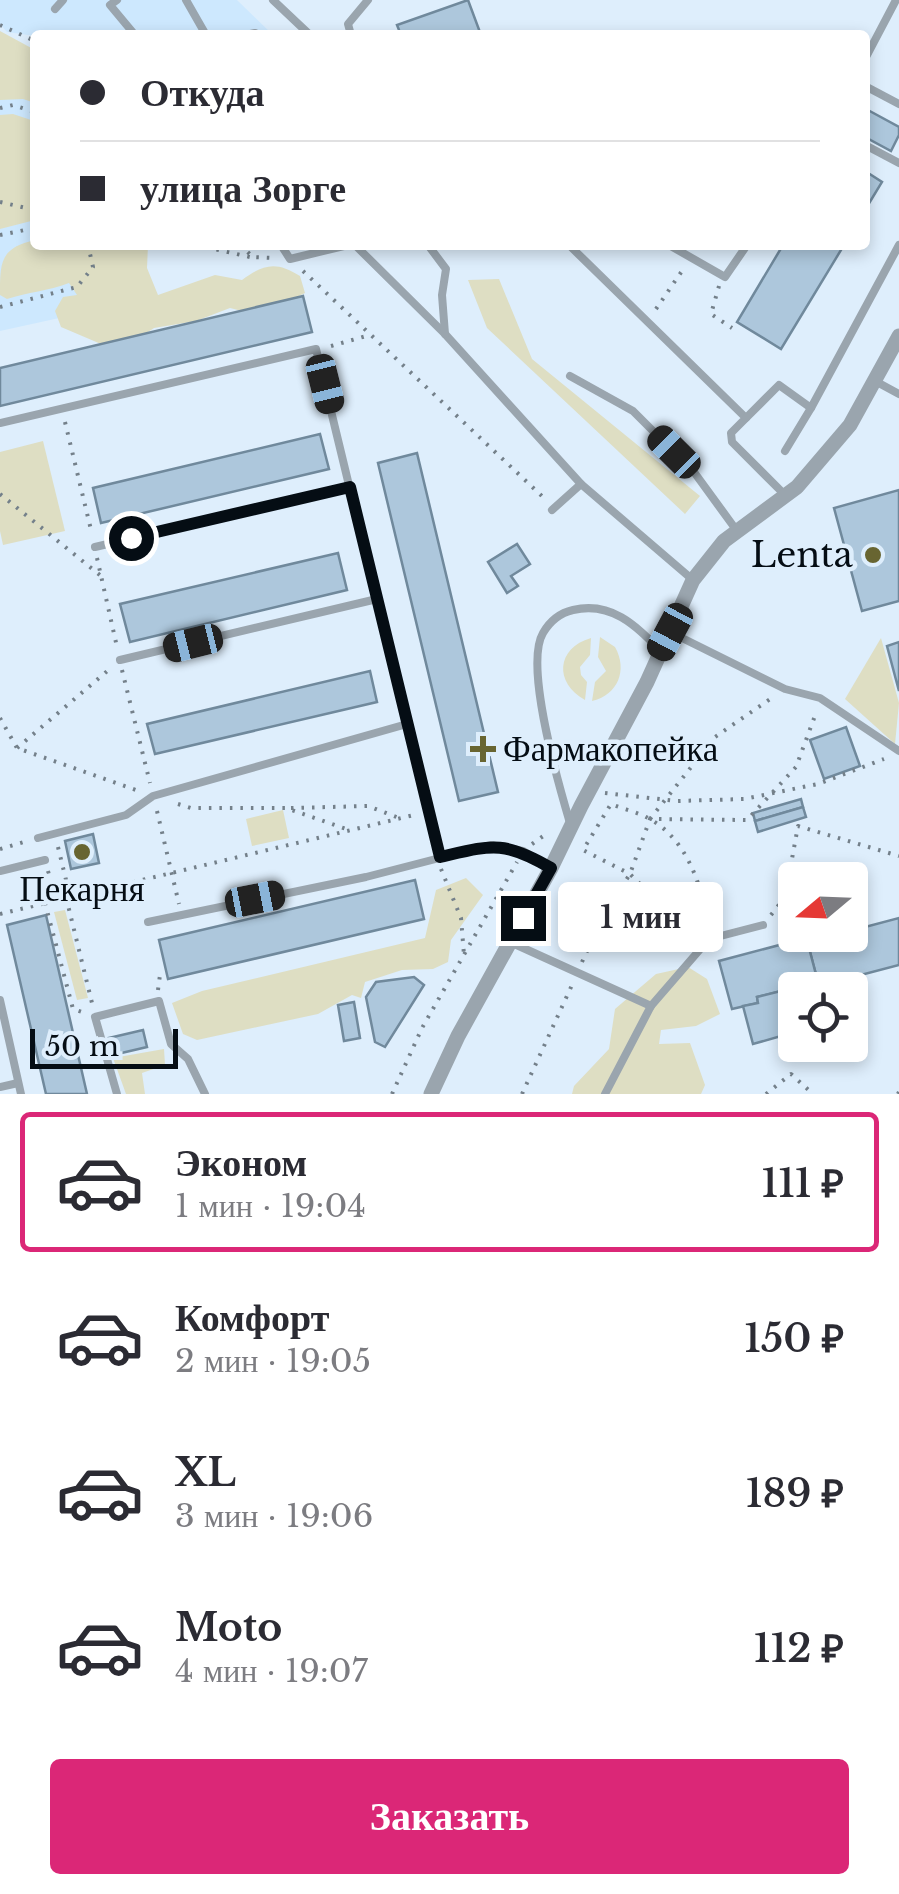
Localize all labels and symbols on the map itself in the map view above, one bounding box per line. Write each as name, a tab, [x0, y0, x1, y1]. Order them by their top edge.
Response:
car	[303, 351, 347, 417]
car	[642, 420, 706, 484]
route start	[109, 516, 154, 561]
place label: Lenta	[751, 533, 854, 576]
marker: Lenta	[862, 544, 884, 566]
car	[643, 598, 697, 666]
car	[160, 621, 226, 665]
place label: Фармакопейка	[503, 727, 719, 770]
marker: Фармакопейка	[472, 738, 494, 760]
marker: Пекарня	[71, 841, 93, 863]
north arrow	[778, 862, 868, 952]
place label: Пекарня	[19, 867, 145, 910]
car	[223, 879, 287, 919]
callout: 1 мин	[558, 883, 723, 953]
route end	[501, 896, 546, 941]
scale bar	[30, 1024, 178, 1068]

